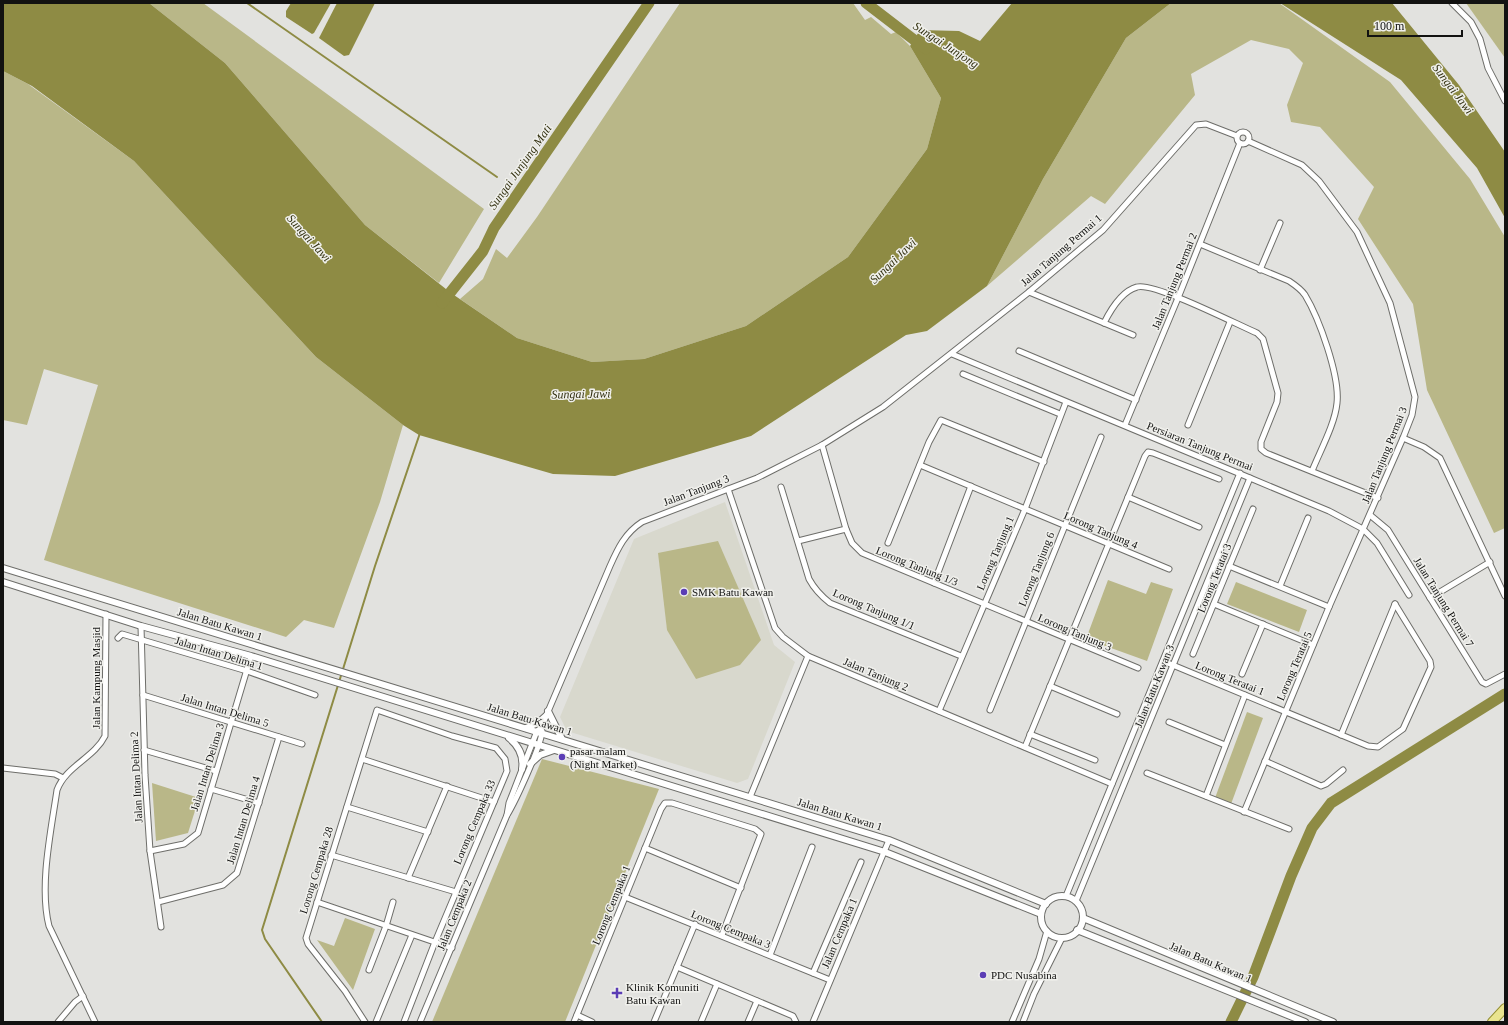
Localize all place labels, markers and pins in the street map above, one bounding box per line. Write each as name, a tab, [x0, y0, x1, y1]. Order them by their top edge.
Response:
place label: SMK Batu Kawan	[692, 586, 774, 598]
marker: SMK Batu Kawan	[679, 587, 689, 597]
place label: pasar malam (Night Market)	[570, 745, 637, 771]
marker: pasar malam (Night Market)	[557, 752, 567, 762]
place label: PDC Nusabina	[991, 969, 1057, 981]
marker: PDC Nusabina	[978, 970, 988, 980]
place label: Klinik Komuniti Batu Kawan	[626, 981, 699, 1006]
marker: Klinik Komuniti Batu Kawan	[611, 987, 623, 999]

